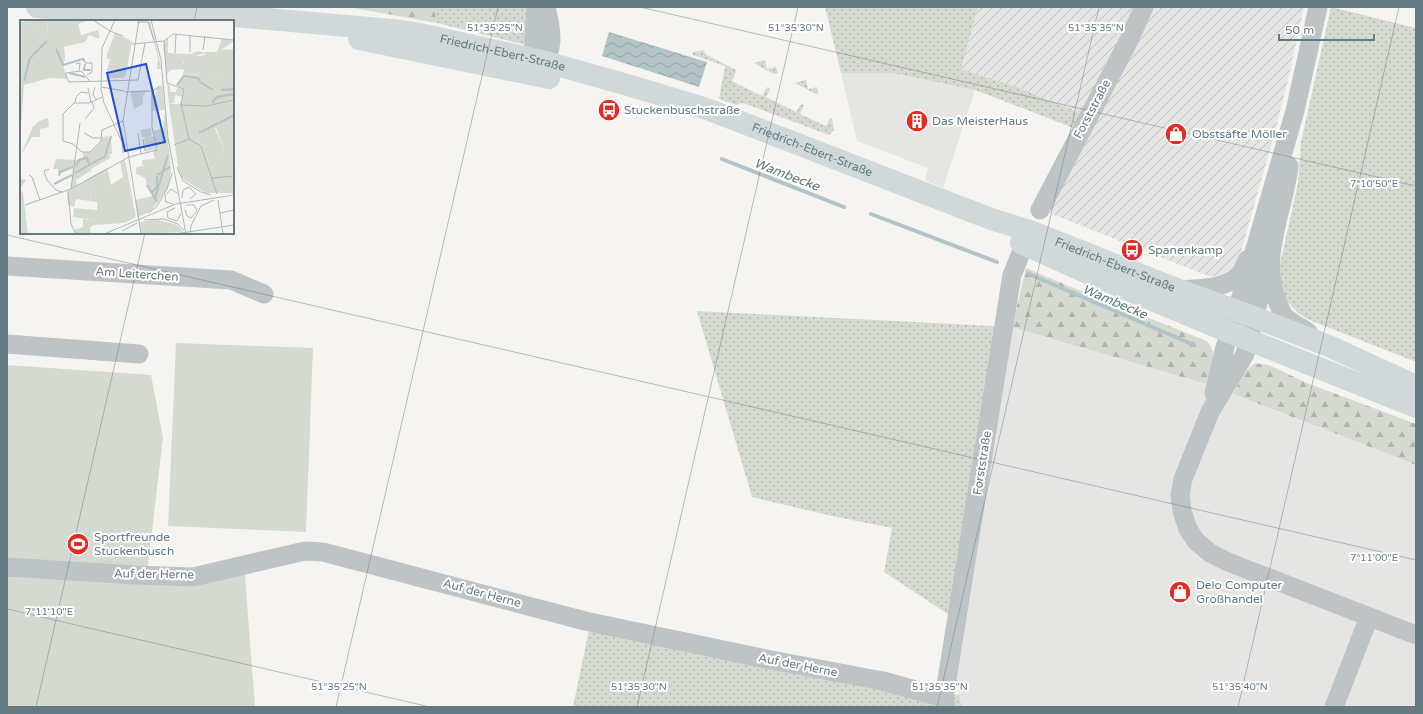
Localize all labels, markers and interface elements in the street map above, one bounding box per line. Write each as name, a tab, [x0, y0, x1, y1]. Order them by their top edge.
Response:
scale bar	[1279, 16, 1374, 42]
inset map	[20, 20, 234, 234]
text: 51°35'25"N	[467, 22, 523, 34]
text: 51°35'30"N	[768, 22, 824, 34]
text: 51°35'35"N	[1068, 22, 1124, 34]
text: 50 m	[1285, 23, 1314, 37]
street label: Friedrich-Ebert-Straße	[439, 32, 567, 74]
street label: Forststraße	[1071, 77, 1113, 141]
bus stop icon: Stuckenbuschstraße	[596, 97, 622, 123]
place label: Stuckenbuschstraße	[624, 103, 740, 117]
building icon: Das MeisterHaus	[904, 108, 930, 134]
place label: Das MeisterHaus	[932, 114, 1028, 128]
street label: Friedrich-Ebert-Straße	[750, 120, 875, 180]
shop icon: Obstsäfte Möller	[1163, 121, 1189, 147]
place label: Obstsäfte Möller	[1192, 127, 1287, 141]
water label: Wambecke	[752, 155, 822, 195]
text: 7°10'50"E	[1350, 178, 1398, 190]
street label: Friedrich-Ebert-Straße	[1053, 235, 1178, 295]
bus stop icon: Spanenkamp	[1119, 237, 1145, 263]
place label: Spanenkamp	[1148, 243, 1223, 257]
street label: Am Leiterchen	[95, 264, 179, 284]
water label: Wambecke	[1080, 281, 1150, 323]
street label: Forststraße	[970, 430, 994, 496]
place label: Sportfreunde Stuckenbusch	[94, 530, 174, 558]
sports icon: Sportfreunde Stuckenbusch	[65, 531, 91, 557]
text: 7°11'00"E	[1350, 552, 1398, 564]
street label: Auf der Herne	[114, 566, 194, 582]
street label: Auf der Herne	[441, 576, 523, 610]
place label: Delo Computer Großhandel	[1196, 578, 1283, 606]
shop icon: Delo Computer Großhandel	[1167, 579, 1193, 605]
text: 7°11'10"E	[25, 606, 73, 618]
street label: Auf der Herne	[757, 650, 839, 680]
text: 51°35'25"N	[311, 681, 367, 693]
text: 51°35'30"N	[611, 681, 667, 693]
text: 51°35'35"N	[912, 681, 968, 693]
text: 51°35'40"N	[1212, 681, 1268, 693]

